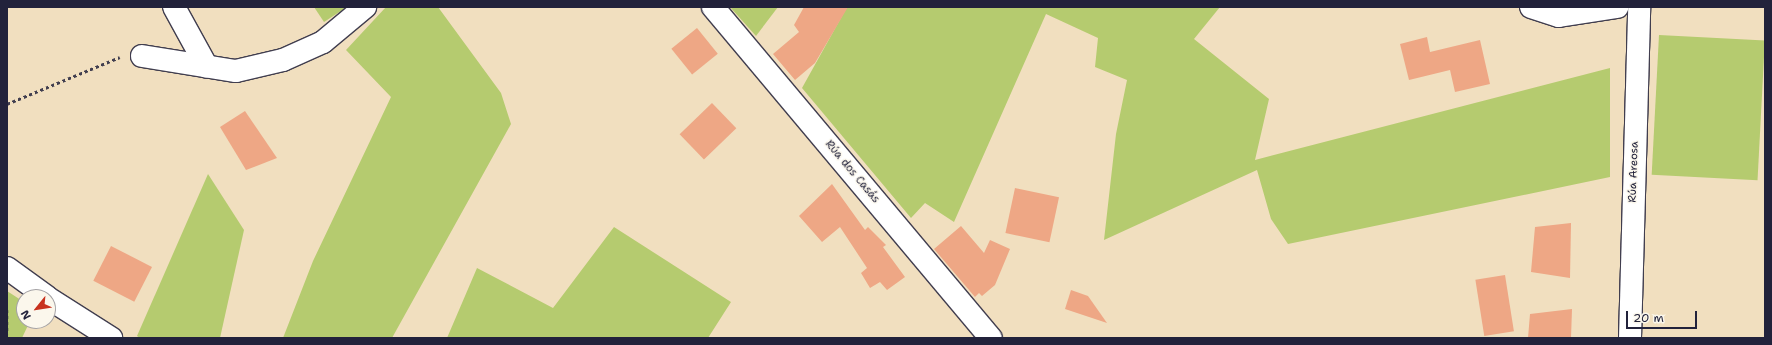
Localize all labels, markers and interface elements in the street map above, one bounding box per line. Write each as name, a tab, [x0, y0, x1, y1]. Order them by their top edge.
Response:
street label: Rúa dos Casás	[822, 138, 882, 206]
street label: Rúa Areosa	[1626, 141, 1642, 203]
north arrow	[16, 289, 56, 329]
scale bar	[1628, 303, 1699, 329]
text: N	[17, 307, 35, 322]
text: 20 m	[1633, 310, 1664, 326]

